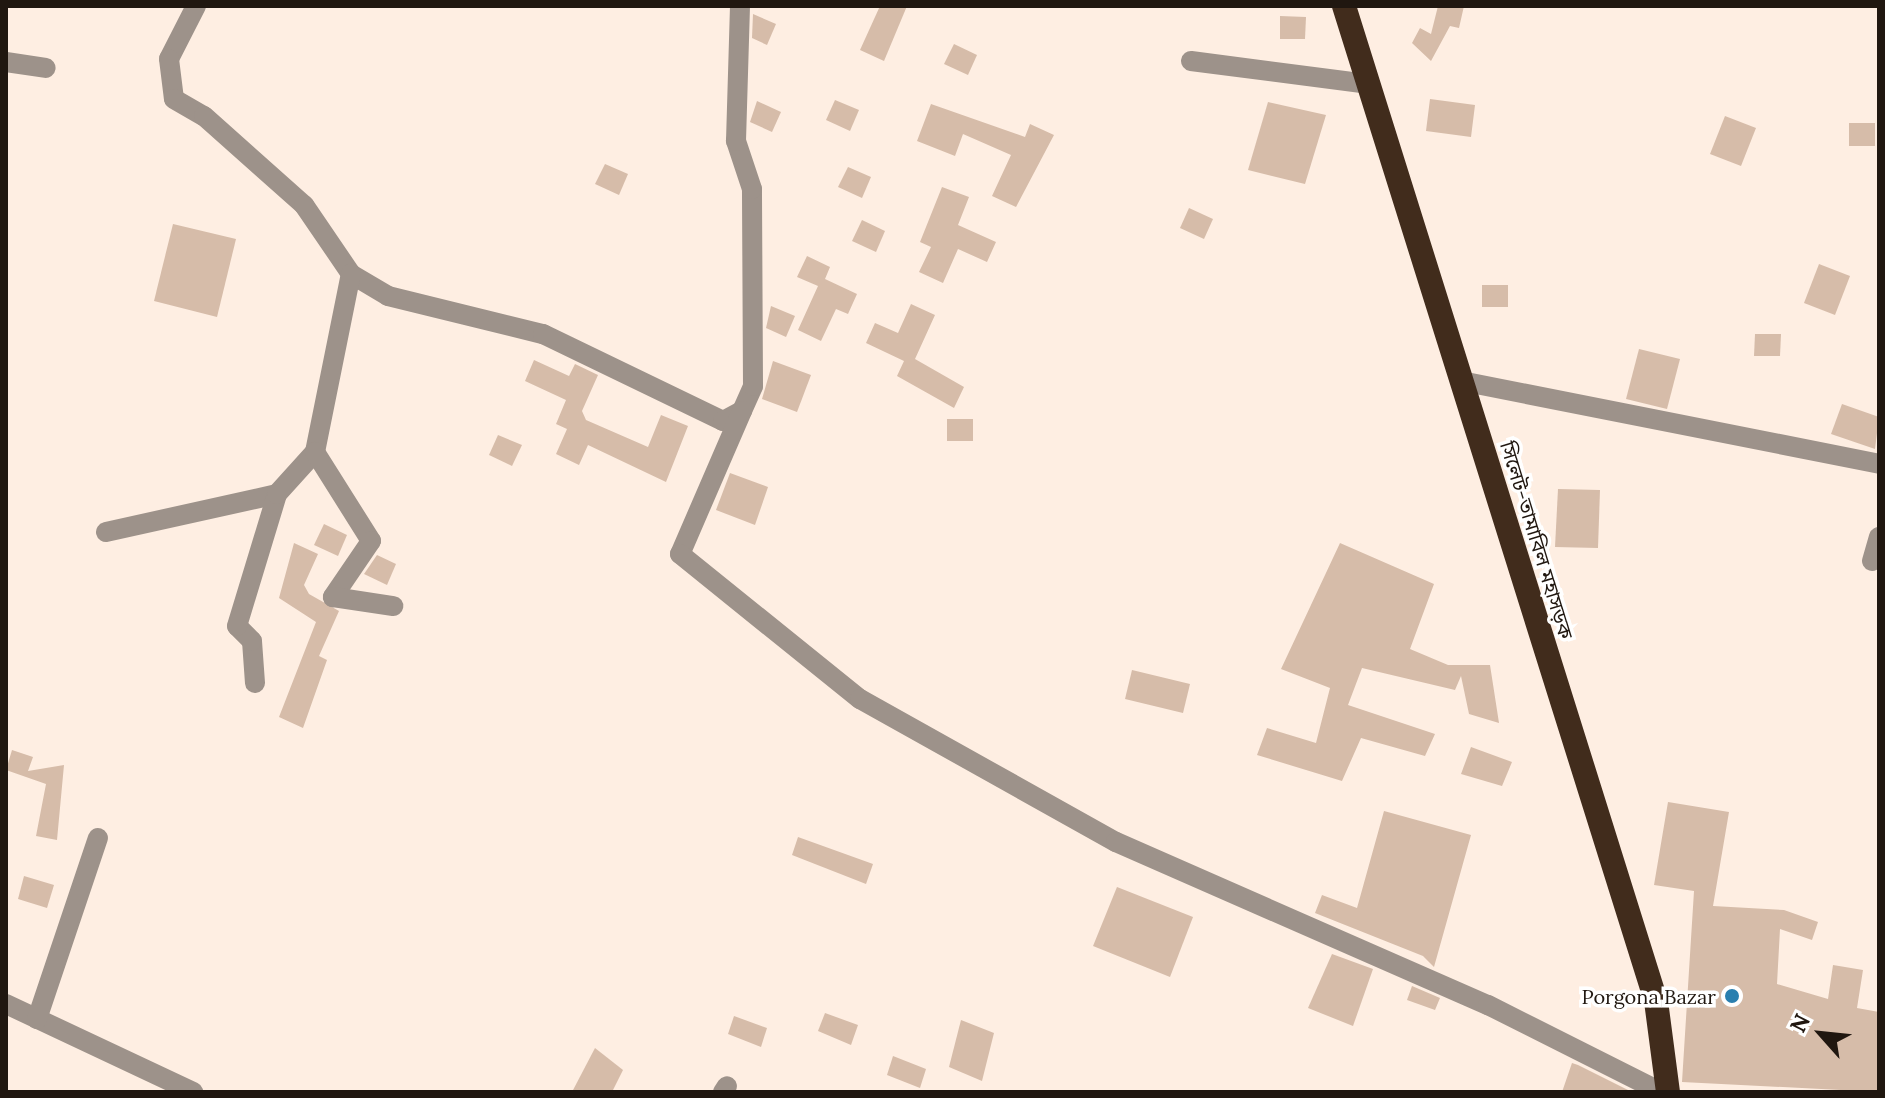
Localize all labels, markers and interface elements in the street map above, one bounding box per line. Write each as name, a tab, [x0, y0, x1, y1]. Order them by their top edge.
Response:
street label: সিলেট-তামাবিল মহাসড়ক	[1495, 438, 1579, 642]
place label: Porgona Bazar	[1581, 984, 1716, 1008]
marker: Porgona Bazar	[1723, 987, 1741, 1005]
north arrow	[1781, 994, 1861, 1074]
text: N	[1783, 1009, 1816, 1037]

